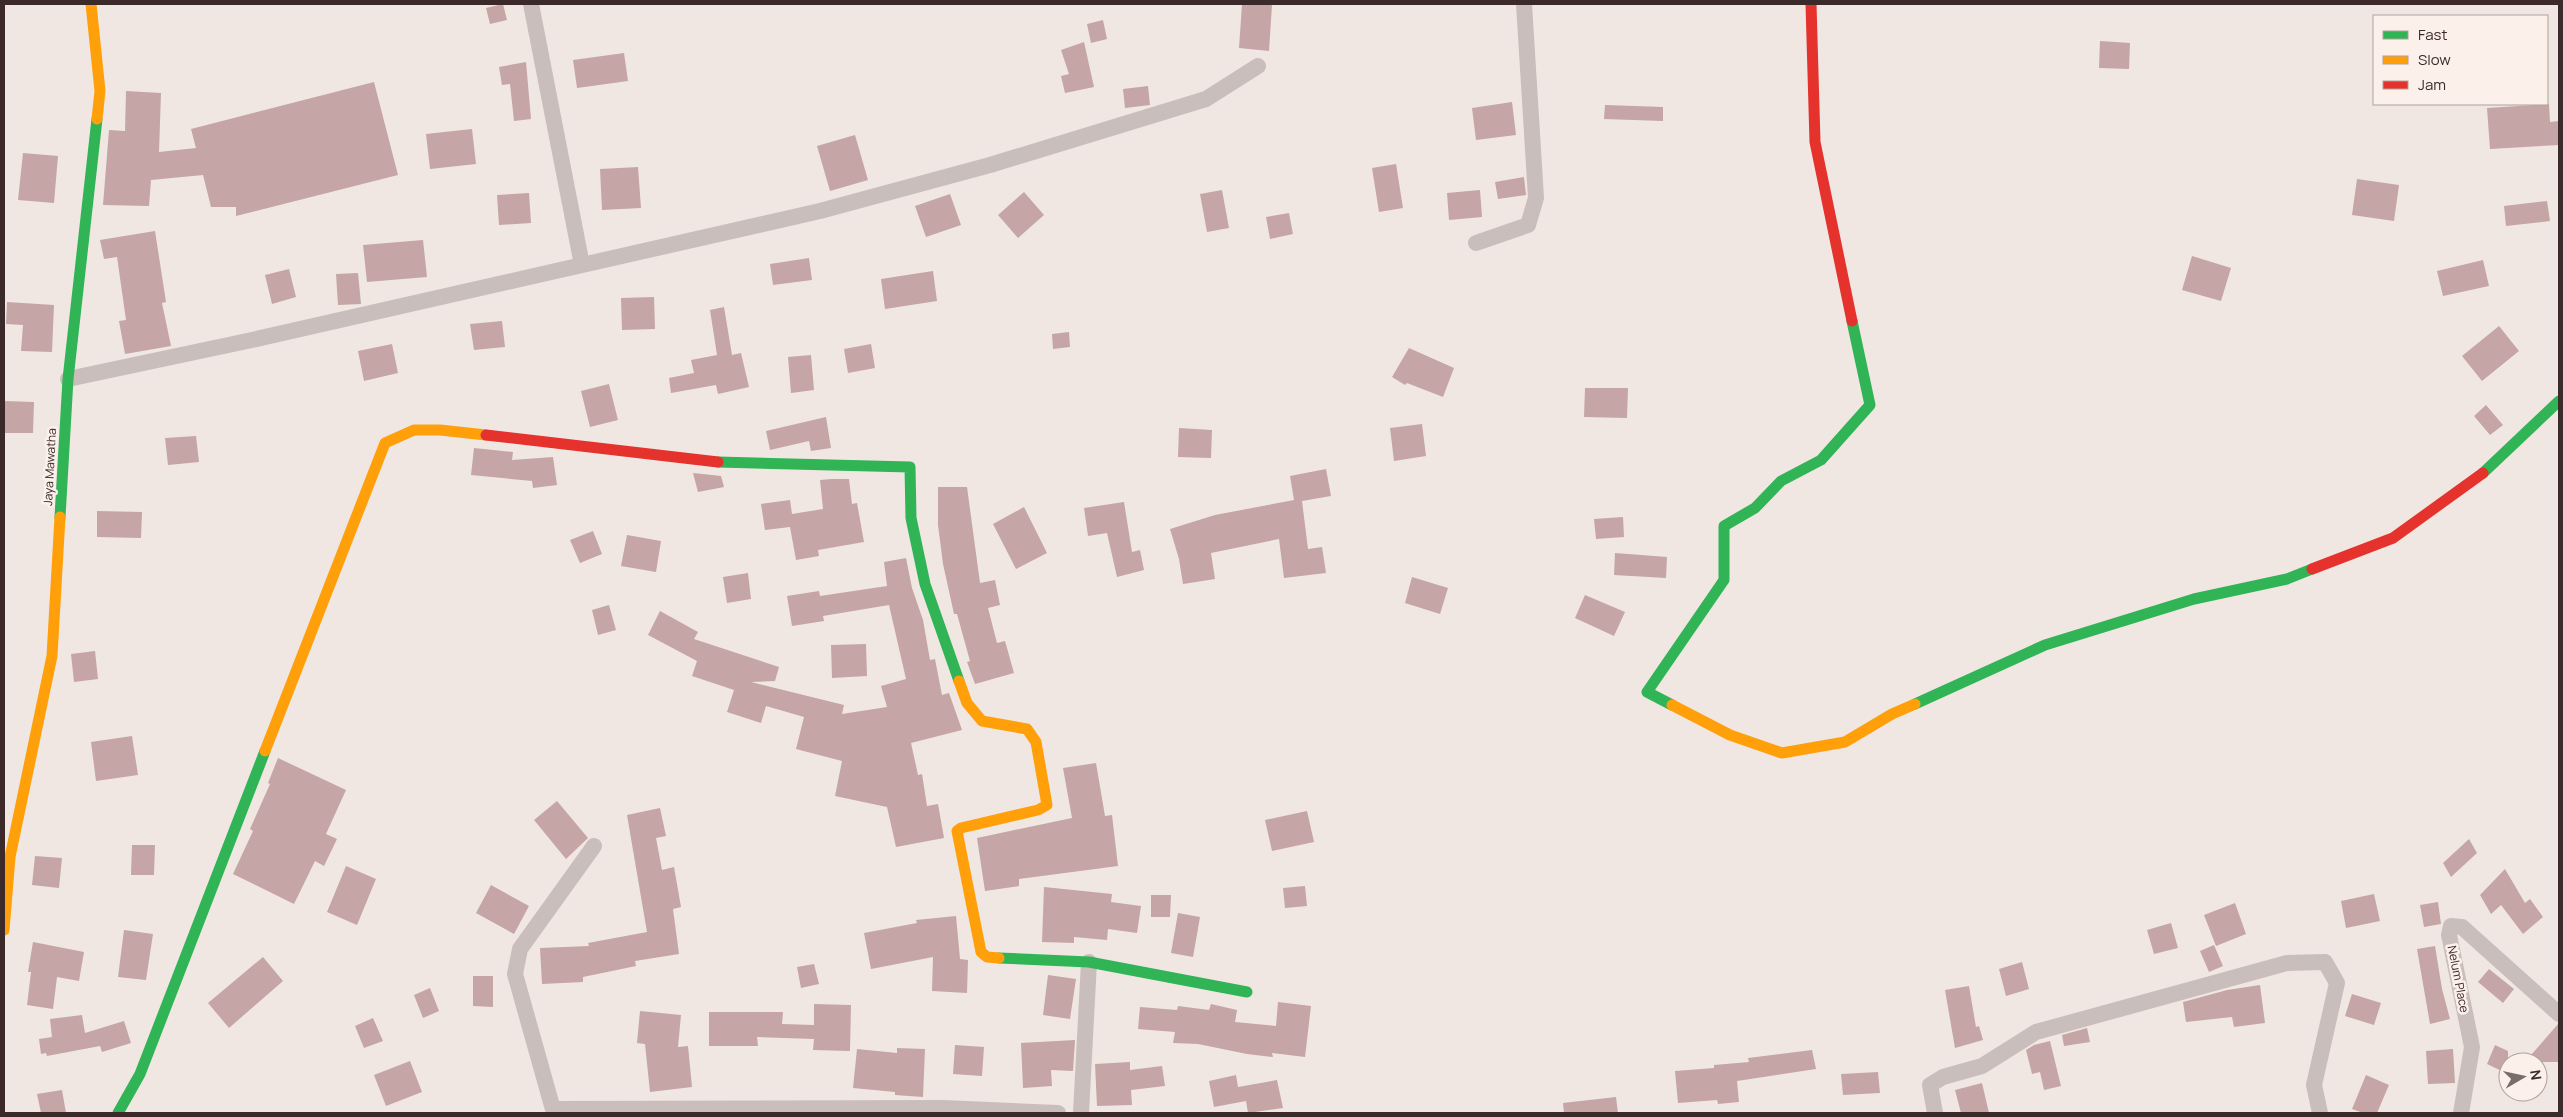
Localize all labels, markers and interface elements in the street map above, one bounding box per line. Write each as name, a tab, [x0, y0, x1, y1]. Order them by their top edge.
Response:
legend	[2373, 15, 2548, 105]
text: Fast	[2418, 24, 2447, 45]
text: Slow	[2418, 49, 2451, 70]
text: Jam	[2418, 74, 2446, 95]
street label: Jaya Mawatha	[39, 428, 60, 506]
street label: Nelum Place	[2444, 944, 2473, 1014]
north arrow	[2498, 1052, 2548, 1102]
text: N	[2526, 1068, 2547, 1081]

